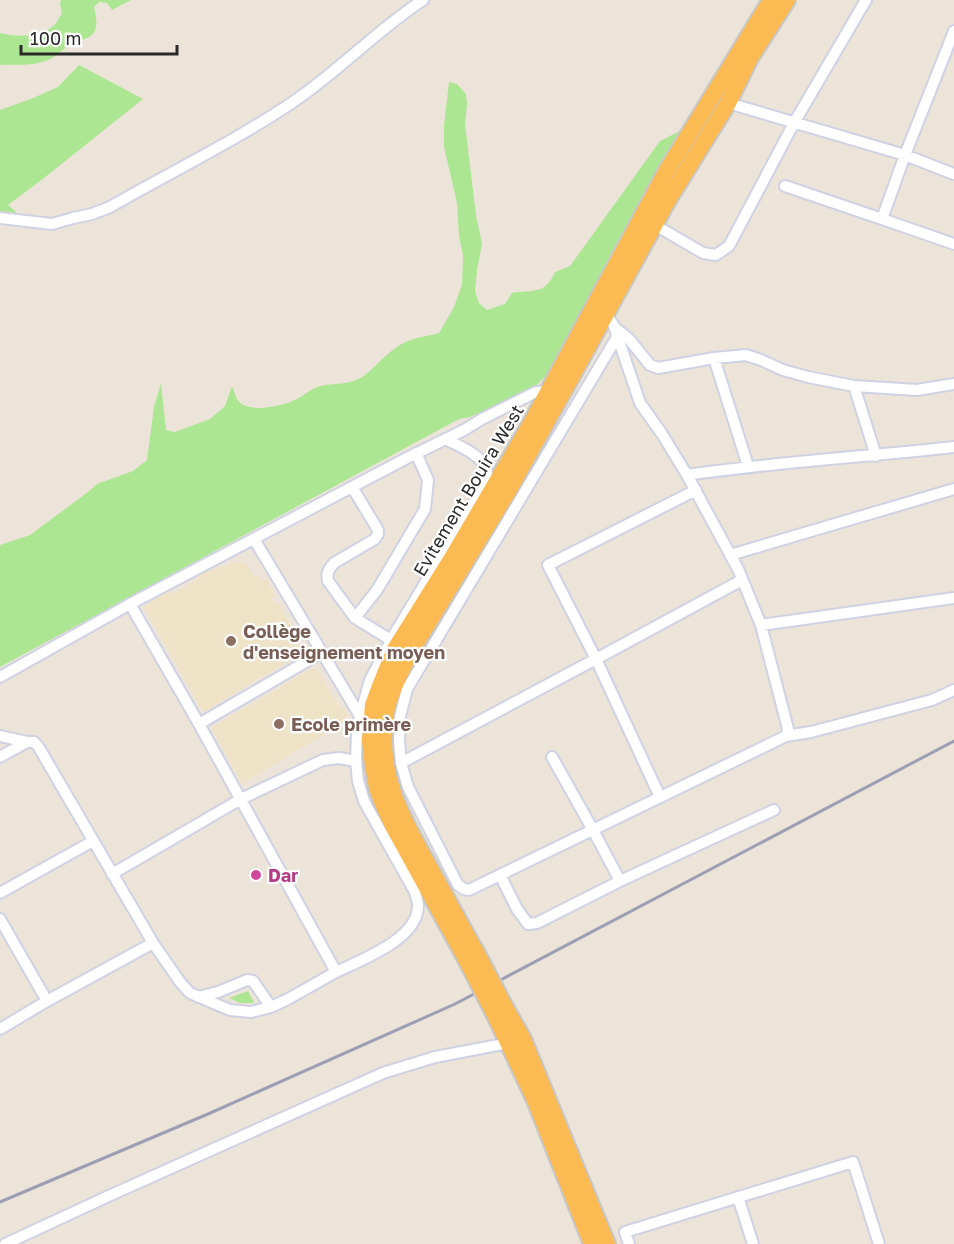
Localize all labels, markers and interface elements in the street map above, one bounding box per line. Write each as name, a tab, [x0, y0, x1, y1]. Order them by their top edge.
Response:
scale bar	[21, 18, 177, 56]
text: 100 m	[30, 27, 81, 49]
street label: Evitement Bouira West	[408, 400, 528, 580]
place label: Collège d'enseignement moyen	[243, 620, 445, 663]
marker: Collège d'enseignement moyen	[224, 634, 238, 648]
place label: Ecole primère	[291, 713, 411, 735]
marker: Ecole primère	[272, 717, 286, 731]
place label: Dar	[268, 864, 298, 886]
marker: Dar	[249, 868, 263, 882]

